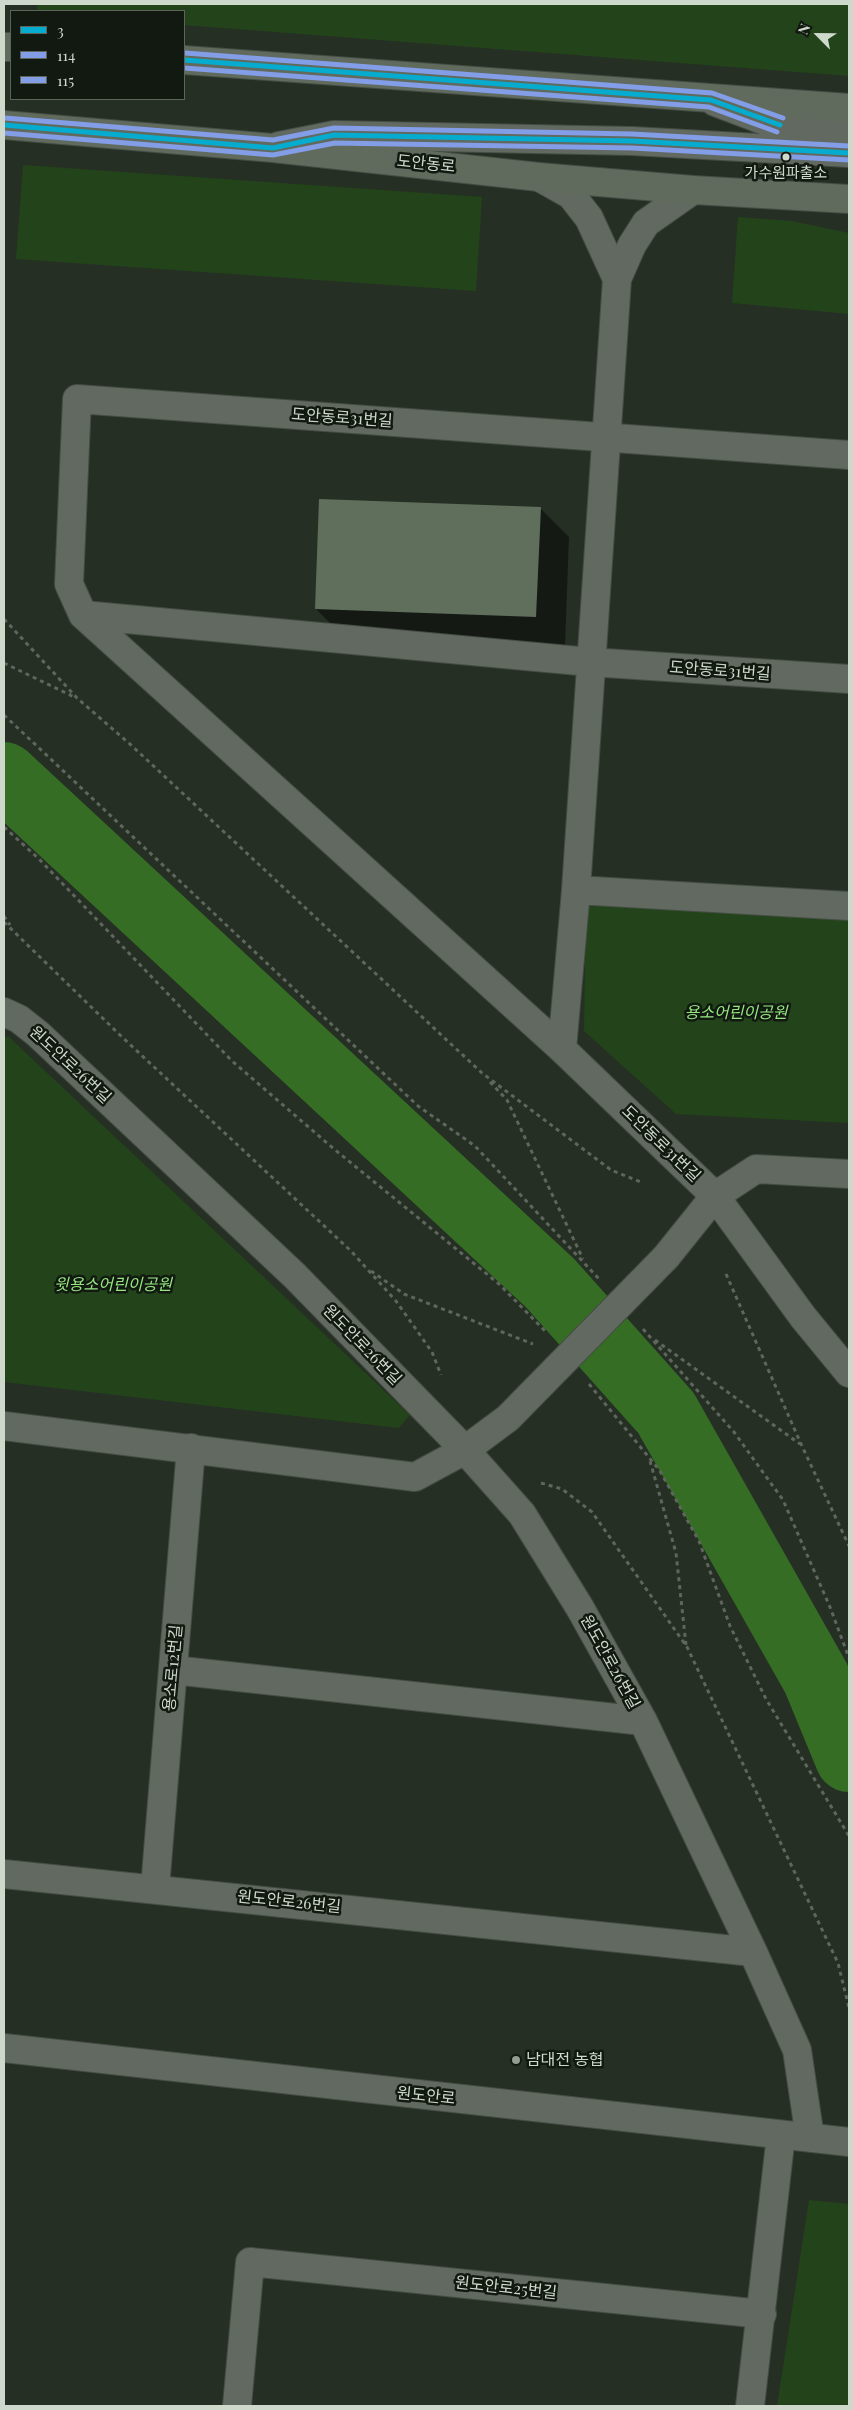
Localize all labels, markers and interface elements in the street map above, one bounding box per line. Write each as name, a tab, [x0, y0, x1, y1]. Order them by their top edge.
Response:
legend	[10, 10, 185, 100]
north arrow	[793, 10, 843, 60]
text: 3	[57, 20, 64, 40]
text: N	[793, 21, 814, 37]
text: 114	[57, 45, 76, 65]
text: 115	[57, 70, 74, 90]
street label: 도안동로	[396, 151, 456, 177]
marker: 가수원파출소	[781, 152, 791, 162]
place label: 가수원파출소	[745, 164, 827, 182]
street label: 도안동로31번길	[291, 405, 393, 431]
street label: 도안동로31번길	[669, 658, 771, 684]
park label: 용소어린이공원	[684, 1003, 788, 1023]
street label: 원도안로26번길	[25, 1022, 115, 1108]
street label: 도안동로31번길	[618, 1102, 704, 1186]
park label: 윗용소어린이공원	[54, 1275, 172, 1295]
street label: 원도안로26번길	[319, 1301, 405, 1389]
street label: 원도안로26번길	[576, 1612, 644, 1712]
street label: 용소로12번길	[160, 1624, 186, 1712]
street label: 원도안로26번길	[236, 1887, 342, 1917]
place label: 남대전 농협	[526, 2050, 604, 2070]
marker: 남대전 농협	[510, 2054, 522, 2066]
street label: 원도안로	[396, 2083, 456, 2109]
street label: 원도안로25번길	[454, 2273, 558, 2303]

